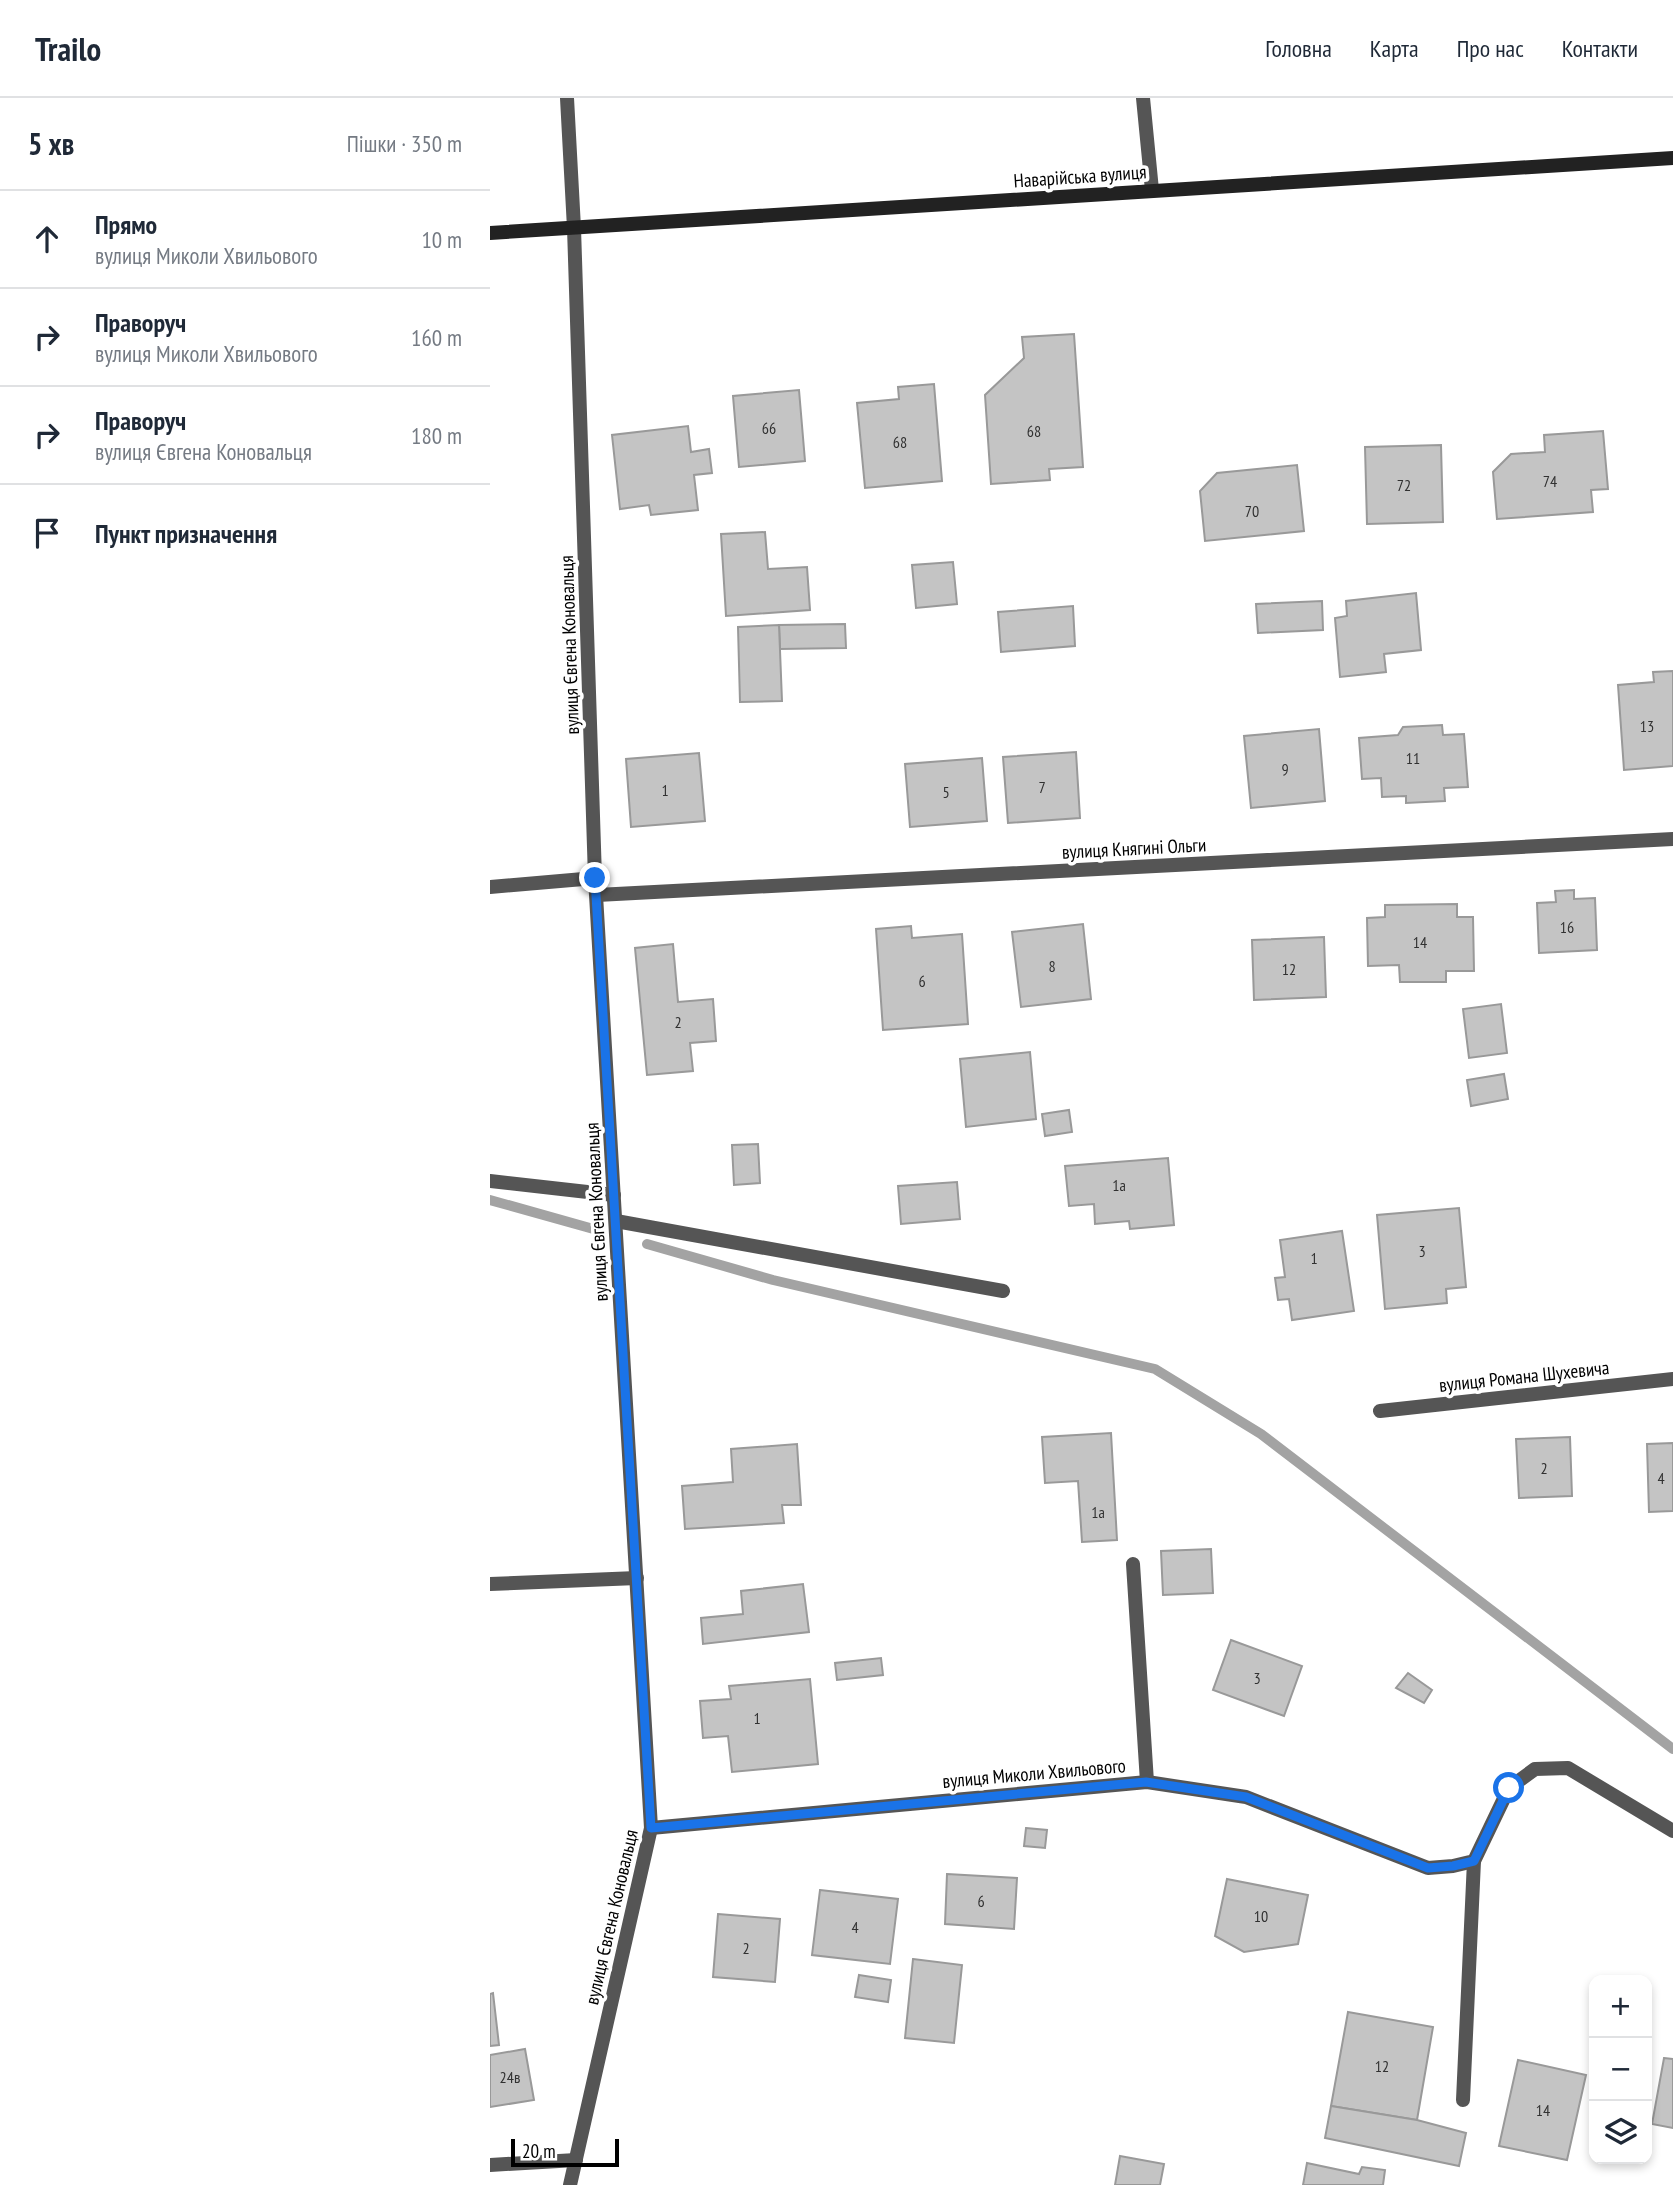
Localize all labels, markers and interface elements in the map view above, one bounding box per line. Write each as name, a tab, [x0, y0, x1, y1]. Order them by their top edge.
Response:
text: Trailo	[35, 27, 101, 70]
text: Головна	[1265, 33, 1332, 64]
text: Карта	[1370, 33, 1419, 64]
text: Про нас	[1457, 33, 1524, 64]
text: Контакти	[1562, 33, 1638, 64]
text: 5 хв	[28, 124, 74, 163]
text: Пішки · 350 m	[347, 129, 462, 158]
street label: Наварійська вулиця	[1013, 159, 1147, 193]
text: Прямо	[95, 208, 157, 241]
icon: ahead	[28, 220, 66, 258]
text: 10 m	[421, 225, 462, 254]
text: вулиця Миколи Хвильового	[95, 241, 318, 270]
text: Праворуч	[95, 306, 186, 339]
icon: right	[28, 318, 66, 356]
text: 160 m	[411, 323, 462, 352]
text: вулиця Миколи Хвильового	[95, 339, 318, 368]
text: Праворуч	[95, 404, 186, 437]
icon: right	[28, 416, 66, 454]
house number: 66	[762, 418, 776, 438]
text: 180 m	[411, 421, 462, 450]
house number: 68	[1027, 421, 1041, 441]
house number: 68	[893, 432, 907, 452]
text: вулиця Євгена Коновальця	[95, 437, 312, 466]
house number: 74	[1543, 471, 1557, 491]
house number: 72	[1397, 475, 1411, 495]
house number: 70	[1245, 501, 1259, 521]
icon: arrive	[28, 514, 66, 552]
text: Пункт призначення	[95, 517, 277, 550]
street label: вулиця Євгена Коновальця	[554, 555, 584, 735]
house number: 13	[1640, 716, 1654, 736]
house number: 11	[1406, 748, 1420, 768]
house number: 9	[1281, 759, 1289, 779]
house number: 7	[1038, 777, 1046, 797]
house number: 1	[661, 780, 669, 800]
house number: 5	[942, 782, 950, 802]
street label: вулиця Княгині Ольги	[1061, 832, 1207, 864]
route end	[579, 862, 610, 893]
house number: 16	[1560, 917, 1574, 937]
house number: 14	[1413, 932, 1427, 952]
house number: 8	[1048, 956, 1056, 976]
house number: 12	[1282, 959, 1296, 979]
house number: 6	[918, 971, 926, 991]
house number: 2	[674, 1012, 682, 1032]
street label: вулиця Євгена Коновальця	[579, 1122, 613, 1302]
house number: 1а	[1112, 1175, 1126, 1195]
house number: 3	[1418, 1241, 1426, 1261]
house number: 1	[1310, 1248, 1318, 1268]
street label: вулиця Романа Шухевича	[1438, 1355, 1610, 1397]
house number: 2	[1540, 1458, 1548, 1478]
house number: 4	[1657, 1468, 1665, 1488]
house number: 1а	[1091, 1502, 1105, 1522]
house number: 3	[1253, 1668, 1261, 1688]
house number: 1	[753, 1708, 761, 1728]
street label: вулиця Миколи Хвильового	[941, 1753, 1127, 1793]
route start	[1493, 1772, 1524, 1803]
street label: вулиця Євгена Коновальця	[579, 1827, 643, 2007]
house number: 6	[977, 1891, 985, 1911]
house number: 10	[1254, 1906, 1268, 1926]
house number: 4	[851, 1917, 859, 1937]
house number: 2	[742, 1938, 750, 1958]
map controls	[1589, 1975, 1652, 2164]
button: +	[1589, 1975, 1652, 2038]
button: −	[1589, 2038, 1652, 2101]
house number: 12	[1375, 2056, 1389, 2076]
house number: 24в	[500, 2067, 520, 2087]
house number: 14	[1536, 2100, 1550, 2120]
button: layers	[1589, 2101, 1652, 2164]
scale bar	[511, 2136, 620, 2168]
text: 20 m	[522, 2139, 556, 2163]

